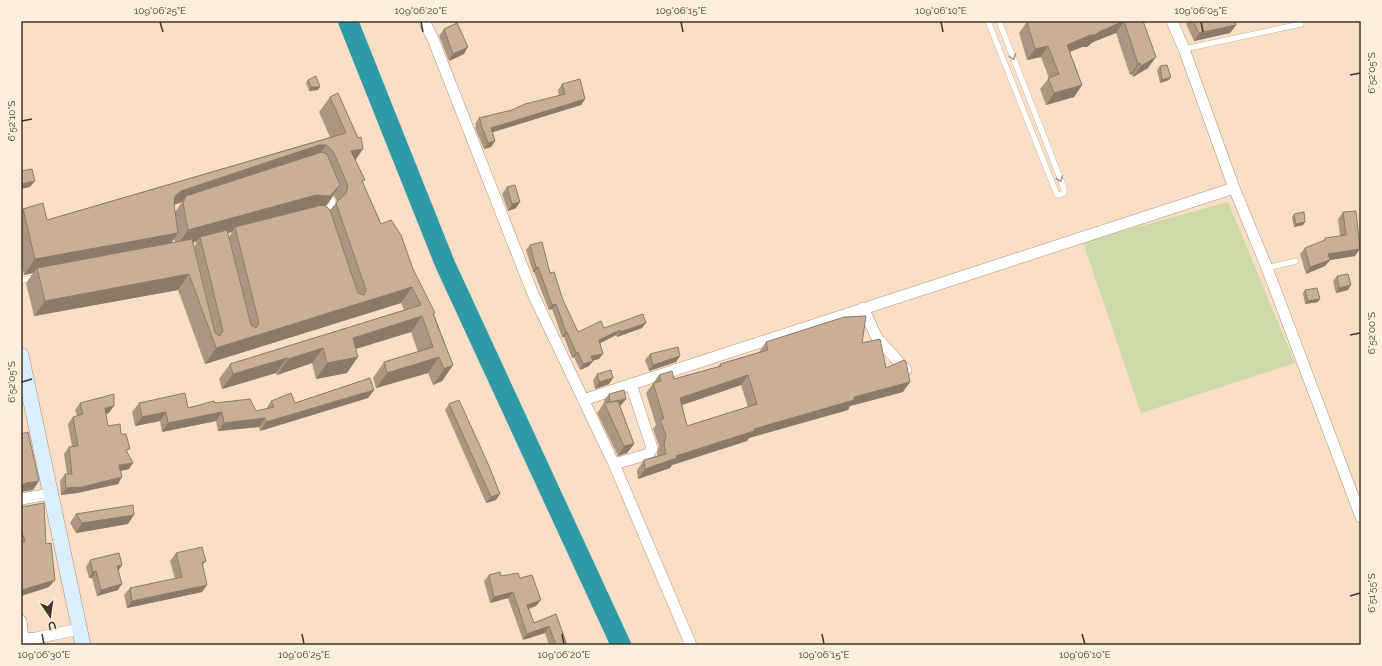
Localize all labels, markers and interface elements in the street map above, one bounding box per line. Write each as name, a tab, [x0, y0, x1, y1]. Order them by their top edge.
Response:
text: 109°06'25"E	[134, 5, 186, 16]
text: 109°06'20"E	[395, 5, 447, 16]
text: 109°06'15"E	[655, 5, 707, 16]
text: 109°06'10"E	[915, 5, 967, 16]
text: 109°06'05"E	[1174, 5, 1228, 16]
text: 6°52'05"S	[1366, 52, 1377, 94]
one-way arrow	[1009, 54, 1017, 61]
text: 6°52'10"S	[6, 101, 17, 141]
one-way arrow	[1055, 175, 1063, 182]
text: 6°52'00"S	[1366, 312, 1377, 354]
text: 6°52'05"S	[6, 361, 17, 403]
text: 6°51'55"S	[1366, 573, 1377, 613]
north arrow	[30, 596, 70, 636]
text: U	[47, 618, 58, 633]
text: 109°06'30"E	[18, 649, 70, 660]
text: 109°06'25"E	[278, 649, 330, 660]
text: 109°06'20"E	[538, 649, 590, 660]
text: 109°06'15"E	[798, 649, 850, 660]
text: 109°06'10"E	[1059, 649, 1111, 660]

